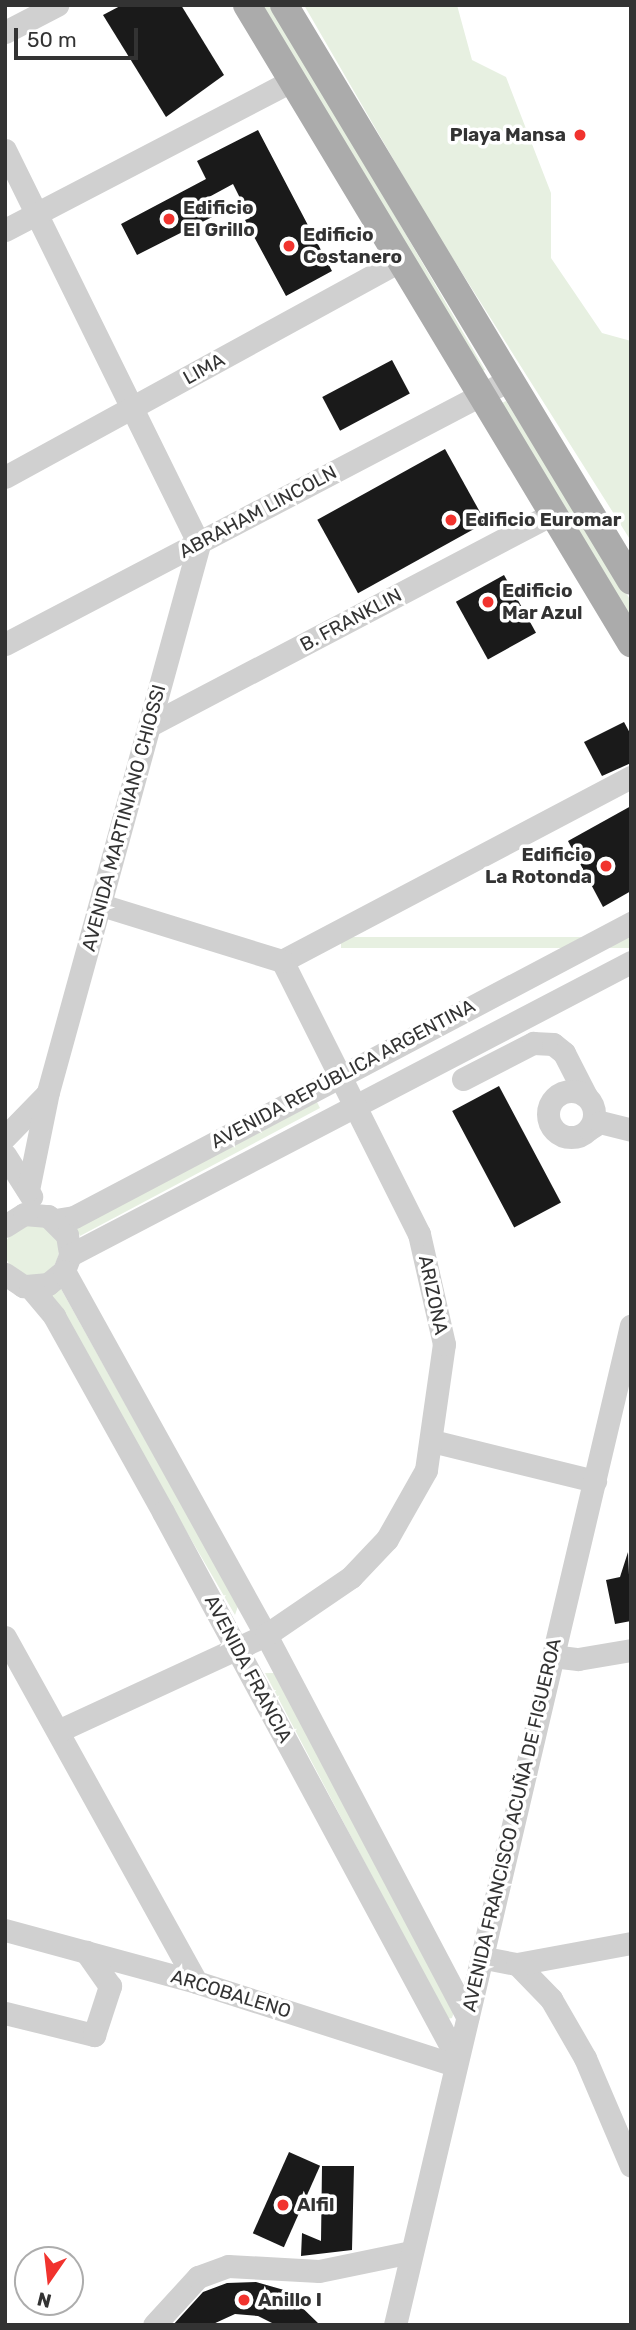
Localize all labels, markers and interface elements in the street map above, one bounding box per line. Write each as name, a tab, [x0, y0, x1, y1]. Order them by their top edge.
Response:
scale bar	[18, 14, 142, 58]
text: 50 m	[27, 27, 77, 52]
place label: Playa Mansa	[450, 124, 566, 146]
marker: Playa Mansa	[572, 127, 588, 143]
place label: Edificio El Grillo	[183, 197, 255, 241]
marker: Edificio El Grillo	[161, 211, 177, 227]
place label: Edificio Costanero	[303, 224, 402, 268]
marker: Edificio Costanero	[281, 238, 297, 254]
street label: LIMA	[179, 348, 229, 390]
street label: ABRAHAM LINCOLN	[175, 461, 341, 563]
place label: Edificio Euromar	[465, 509, 621, 531]
marker: Edificio Euromar	[443, 512, 459, 528]
place label: Edificio Mar Azul	[502, 580, 583, 624]
street label: B. FRANKLIN	[296, 584, 406, 656]
marker: Edificio Mar Azul	[480, 594, 496, 610]
street label: AVENIDA MARTINIANO CHIOSSI	[77, 682, 171, 954]
place label: Edificio La Rotonda	[485, 844, 592, 888]
marker: Edificio La Rotonda	[598, 858, 614, 874]
street label: AVENIDA REPÚBLICA ARGENTINA	[206, 994, 480, 1154]
street label: ARIZONA	[413, 1253, 453, 1337]
street label: AVENIDA FRANCIA	[199, 1591, 297, 1747]
street label: AVENIDA FRANCISCO ACUÑA DE FIGUEROA	[458, 1635, 566, 2015]
street label: ARCOBALENO	[168, 1965, 294, 2023]
place label: Alfil	[297, 2194, 334, 2216]
marker: Alfil	[275, 2197, 291, 2213]
north arrow	[14, 2246, 84, 2316]
text: N	[35, 2287, 54, 2313]
place label: Anillo I	[258, 2289, 322, 2311]
marker: Anillo I	[236, 2292, 252, 2308]

